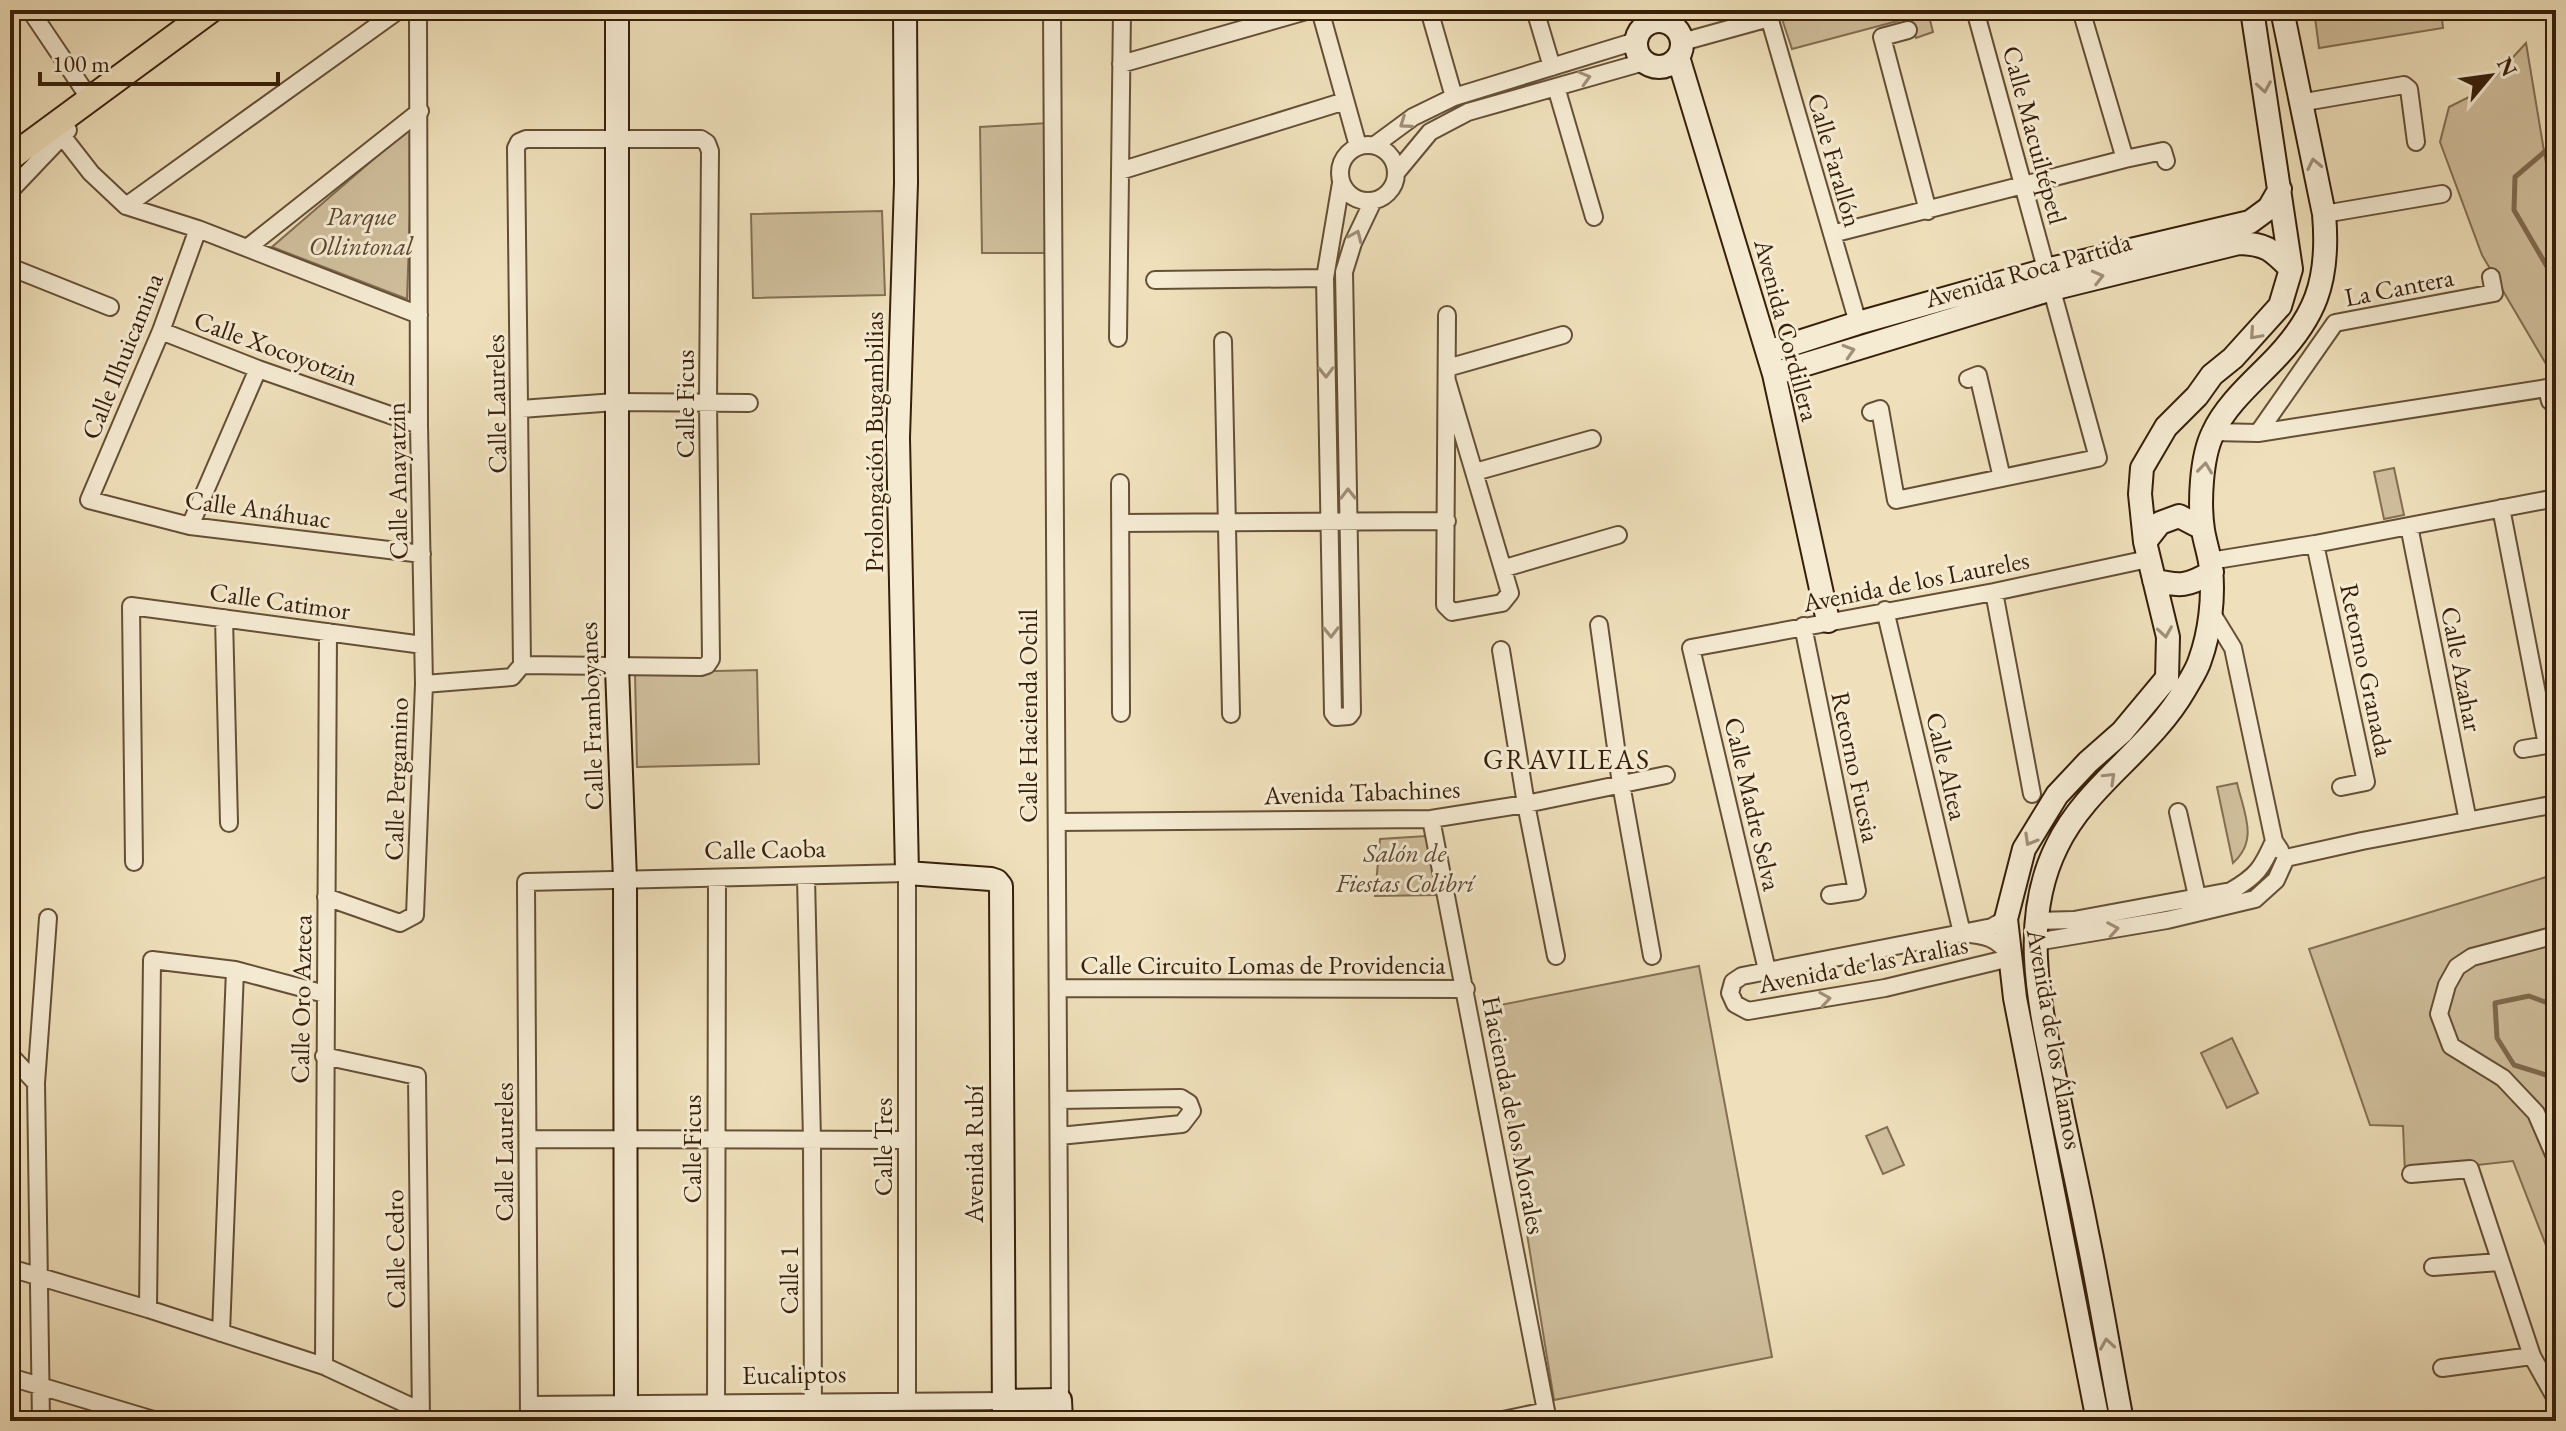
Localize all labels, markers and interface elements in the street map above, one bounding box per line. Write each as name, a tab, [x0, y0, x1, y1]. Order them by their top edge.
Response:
scale bar	[40, 36, 278, 86]
north arrow	[2450, 36, 2530, 116]
street label: Calle Macuiltépetl	[1995, 42, 2075, 228]
text: 100 m	[52, 48, 110, 79]
text: N	[2490, 52, 2524, 82]
one-way arrow	[1578, 71, 1592, 88]
one-way arrow	[2255, 80, 2272, 94]
street label: Calle Farallón	[1800, 89, 1870, 231]
one-way arrow	[1400, 114, 1414, 128]
one-way arrow	[2306, 158, 2323, 171]
park label: Parque Ollintonal	[309, 199, 414, 263]
street label: Avenida Roca Partida	[1920, 224, 2136, 316]
one-way arrow	[1347, 230, 1363, 244]
street label: Avenida Cordillera	[1746, 234, 1828, 425]
street label: La Cantera	[2341, 260, 2457, 314]
street label: Calle Ilhuicamina	[73, 267, 171, 444]
one-way arrow	[2091, 270, 2104, 287]
street label: Calle Xocoyotzin	[189, 303, 363, 393]
street label: Prolongación Bugambilias	[857, 312, 891, 572]
one-way arrow	[2250, 324, 2265, 339]
street label: Calle Laureles	[478, 334, 514, 474]
one-way arrow	[1841, 344, 1855, 360]
street label: Calle Ficus	[668, 349, 702, 459]
one-way arrow	[1318, 366, 1335, 379]
street label: Calle Anayatzin	[379, 401, 415, 560]
one-way arrow	[2196, 461, 2213, 475]
street label: Calle Anáhuac	[183, 482, 333, 536]
one-way arrow	[1339, 487, 1356, 500]
street label: Avenida de los Laureles	[1799, 542, 2032, 620]
street label: Calle Catimor	[207, 574, 353, 628]
street label: Retorno Granada	[2332, 580, 2402, 760]
street label: Calle Azahar	[2433, 604, 2491, 735]
street label: Calle Hacienda Ochil	[1011, 609, 1045, 823]
street label: Calle Framboyanes	[571, 621, 611, 811]
one-way arrow	[1323, 626, 1340, 639]
one-way arrow	[2156, 626, 2173, 639]
street label: Retorno Fucsia	[1823, 689, 1889, 846]
street label: Calle Pergamino	[376, 697, 416, 861]
street label: Calle Altea	[1918, 709, 1976, 824]
street label: Calle Madre Selva	[1717, 714, 1790, 895]
district label: GRAVILEAS	[1483, 741, 1651, 777]
street label: Avenida Tabachines	[1262, 772, 1461, 812]
one-way arrow	[2101, 772, 2115, 787]
street label: Calle Caoba	[704, 831, 827, 867]
one-way arrow	[2024, 832, 2040, 846]
park label: Salón de Fiestas Colibrí	[1335, 836, 1477, 900]
street label: Calle Oro Azteca	[283, 914, 319, 1084]
one-way arrow	[2106, 921, 2120, 938]
street label: Avenida de los Álamos	[2019, 925, 2091, 1152]
street label: Avenida de las Aralias	[1754, 927, 1971, 1001]
street label: Calle Circuito Lomas de Providencia	[1080, 948, 1446, 982]
one-way arrow	[1818, 991, 1832, 1008]
street label: Hacienda de los Morales	[1474, 993, 1554, 1237]
street label: Calle Laureles	[487, 1082, 521, 1222]
street label: Avenida Rubí	[957, 1084, 991, 1224]
street label: Calle Ficus	[675, 1094, 709, 1204]
street label: Calle Tres	[866, 1098, 900, 1196]
street label: Calle Cedro	[377, 1189, 413, 1309]
street label: Calle 1	[772, 1245, 806, 1315]
one-way arrow	[2100, 1338, 2117, 1351]
street label: Eucaliptos	[741, 1356, 847, 1392]

